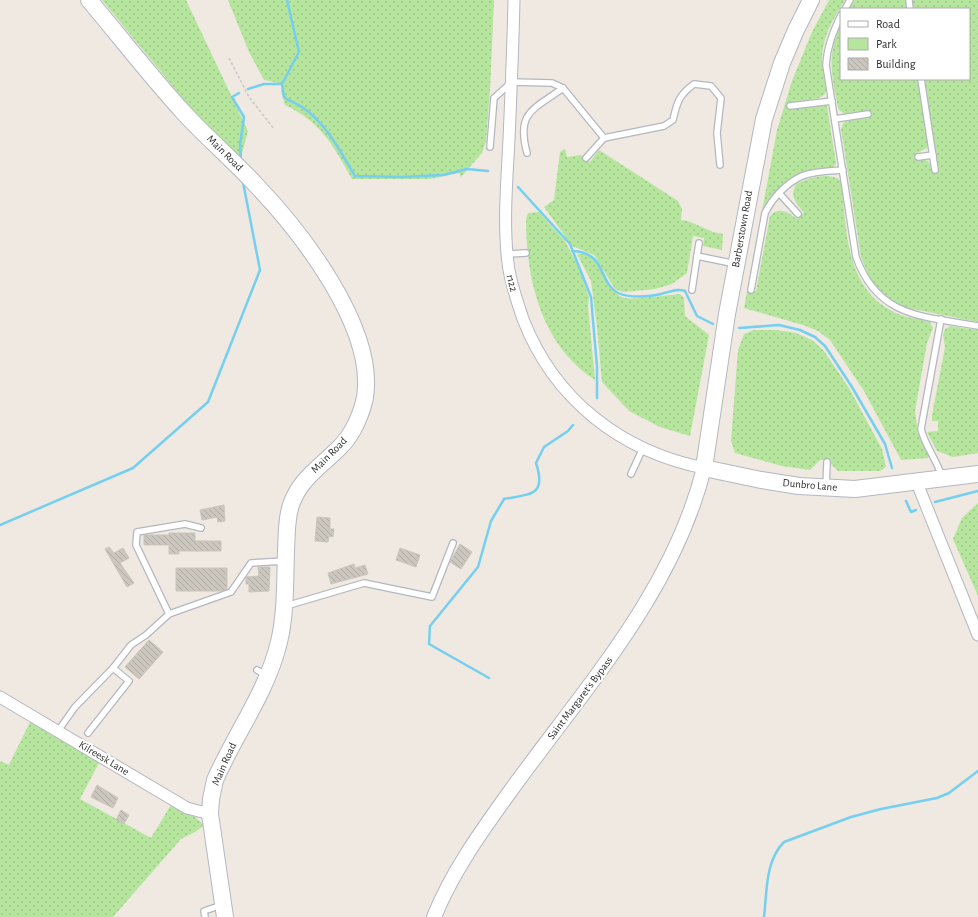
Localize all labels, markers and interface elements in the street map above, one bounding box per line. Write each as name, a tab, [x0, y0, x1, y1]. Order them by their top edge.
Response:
legend	[840, 8, 970, 80]
text: Road	[876, 18, 900, 30]
text: Park	[876, 38, 897, 50]
text: Building	[876, 58, 916, 70]
street label: Main Road	[205, 133, 245, 173]
street label: Barberstown Road	[730, 189, 754, 268]
street label: r122	[505, 273, 519, 293]
street label: Main Road	[309, 435, 349, 475]
street label: Dunbro Lane	[782, 477, 838, 493]
street label: Saint Margaret's Bypass	[545, 655, 615, 741]
street label: Kilreesk Lane	[77, 739, 131, 777]
street label: Main Road	[210, 741, 238, 787]

